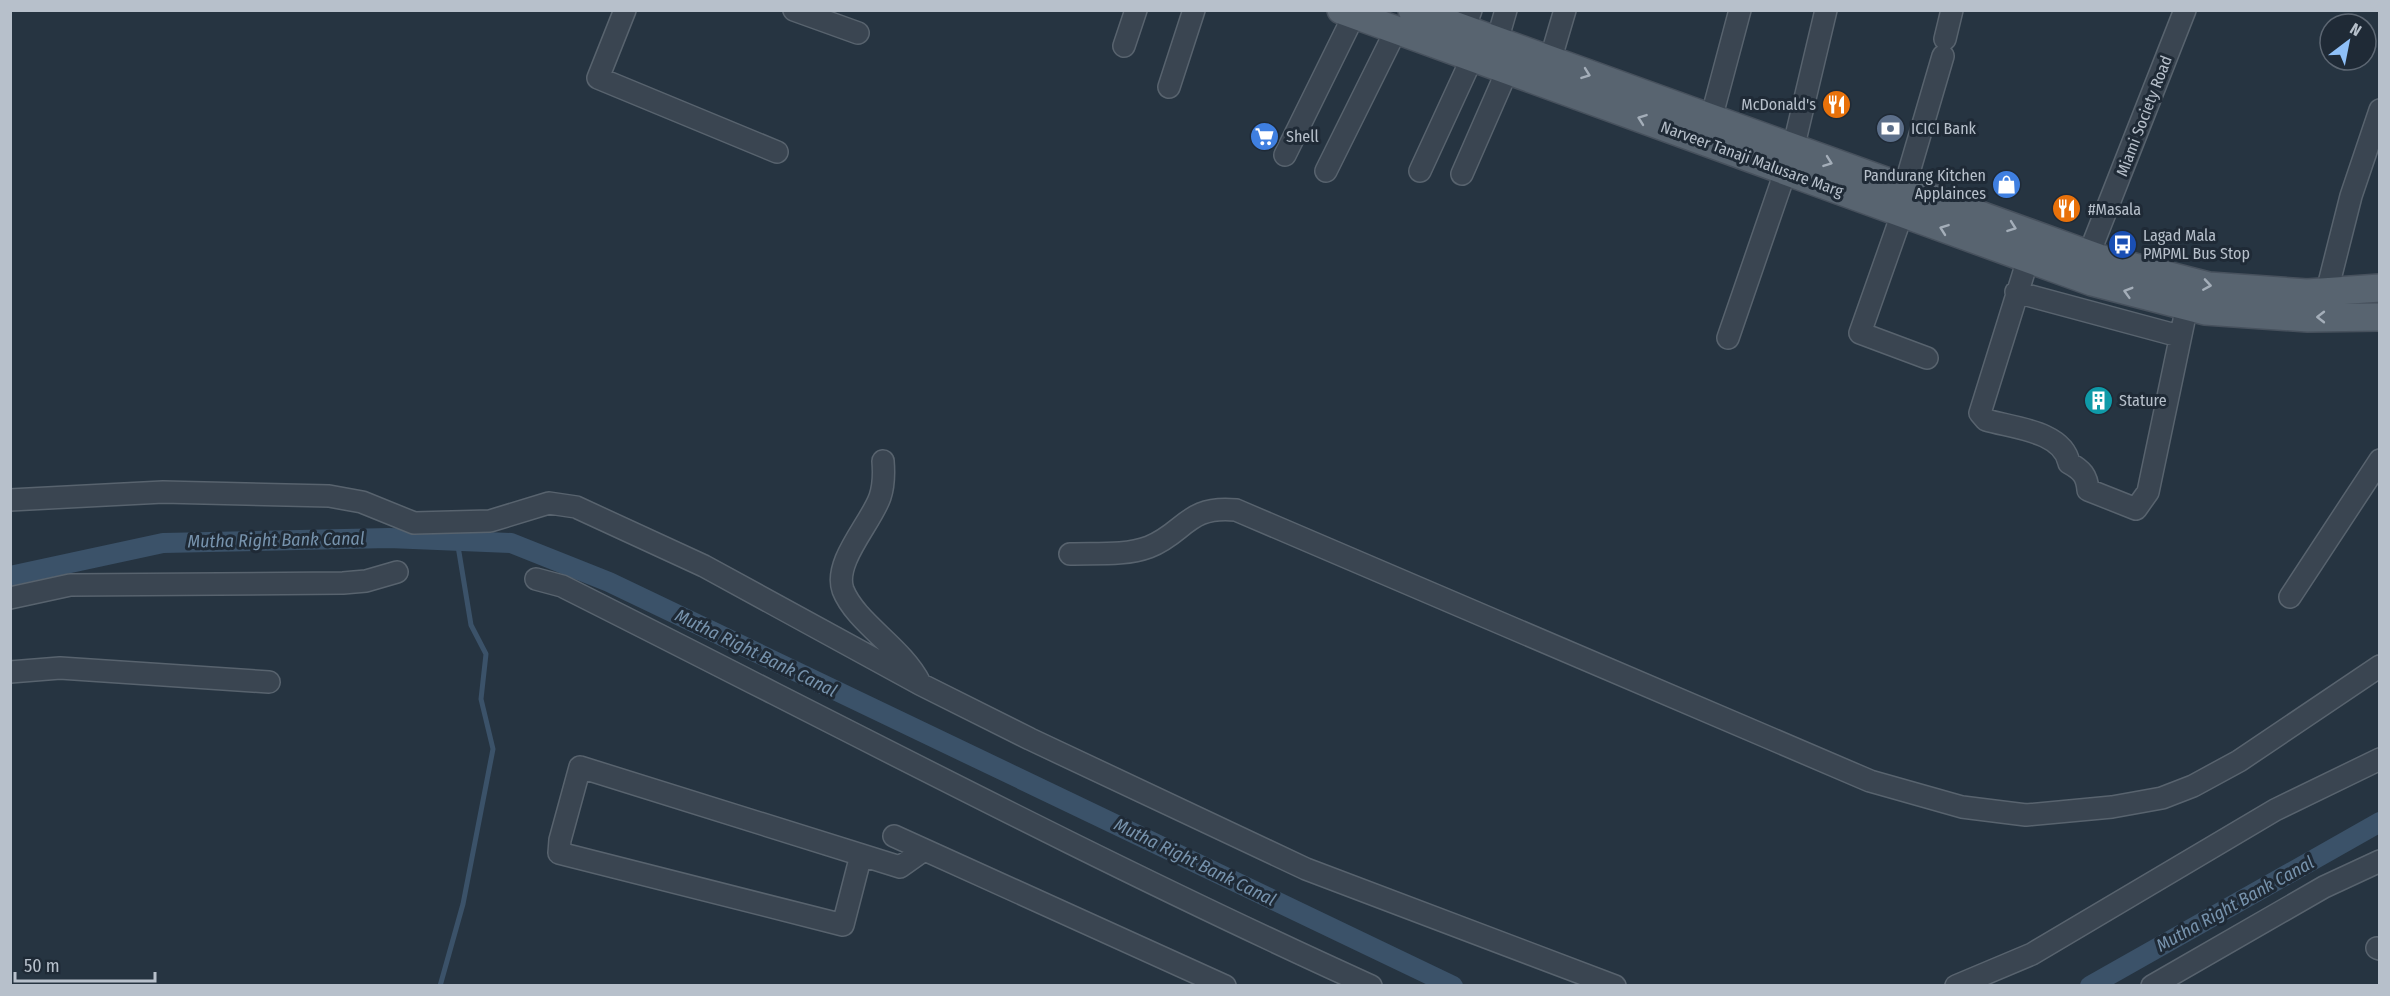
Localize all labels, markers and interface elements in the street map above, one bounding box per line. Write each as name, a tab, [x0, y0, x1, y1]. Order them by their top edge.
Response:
north arrow	[2318, 12, 2378, 72]
text: N	[2347, 19, 2365, 40]
street label: Miami Society Road	[2112, 53, 2176, 179]
one-way arrow	[1580, 66, 1590, 79]
restaurant icon: McDonald's	[1821, 88, 1853, 120]
place label: McDonald's	[1741, 95, 1816, 114]
bank icon: ICICI Bank	[1874, 112, 1906, 144]
one-way arrow	[1637, 114, 1648, 127]
street label: Narveer Tanaji Malusare Marg	[1658, 117, 1846, 201]
place label: ICICI Bank	[1911, 119, 1977, 138]
supermarket icon: Shell	[1249, 120, 1281, 152]
place label: Shell	[1286, 127, 1319, 146]
one-way arrow	[1822, 154, 1833, 167]
place label: Pandurang Kitchen Applainces	[1864, 166, 1986, 203]
shop icon: Pandurang Kitchen Applainces	[1991, 168, 2023, 200]
restaurant icon: #Masala	[2051, 193, 2083, 225]
place label: #Masala	[2088, 200, 2141, 219]
one-way arrow	[2006, 219, 2017, 232]
one-way arrow	[1939, 223, 1950, 236]
place label: Lagad Mala PMPML Bus Stop	[2143, 226, 2250, 263]
bus stop icon: Lagad Mala PMPML Bus Stop	[2106, 228, 2138, 260]
one-way arrow	[2202, 278, 2212, 290]
one-way arrow	[2124, 287, 2134, 300]
one-way arrow	[2317, 311, 2326, 324]
building icon: Stature	[2082, 384, 2114, 416]
place label: Stature	[2119, 391, 2167, 410]
water label: Mutha Right Bank Canal	[187, 527, 365, 553]
water label: Mutha Right Bank Canal	[672, 604, 841, 702]
water label: Mutha Right Bank Canal	[1111, 813, 1280, 911]
water label: Mutha Right Bank Canal	[2152, 851, 2318, 957]
scale bar	[15, 945, 154, 983]
text: 50 m	[24, 955, 60, 977]

